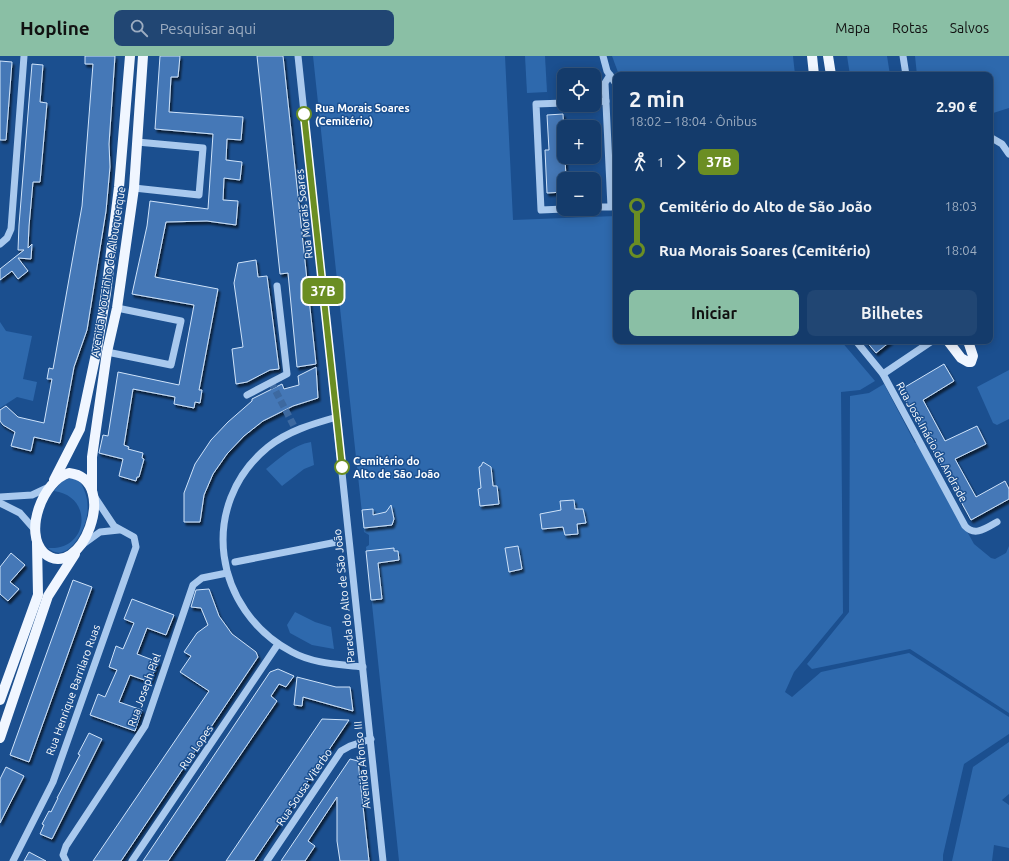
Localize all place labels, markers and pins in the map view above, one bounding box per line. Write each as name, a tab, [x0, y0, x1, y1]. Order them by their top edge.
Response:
place label: Rua Morais Soares (Cemitério)	[315, 102, 410, 128]
marker: Rua Morais Soares (Cemitério)	[296, 106, 312, 122]
place label: Cemitério do Alto de São João	[353, 455, 440, 480]
marker: Cemitério do Alto de São João	[334, 459, 350, 475]

